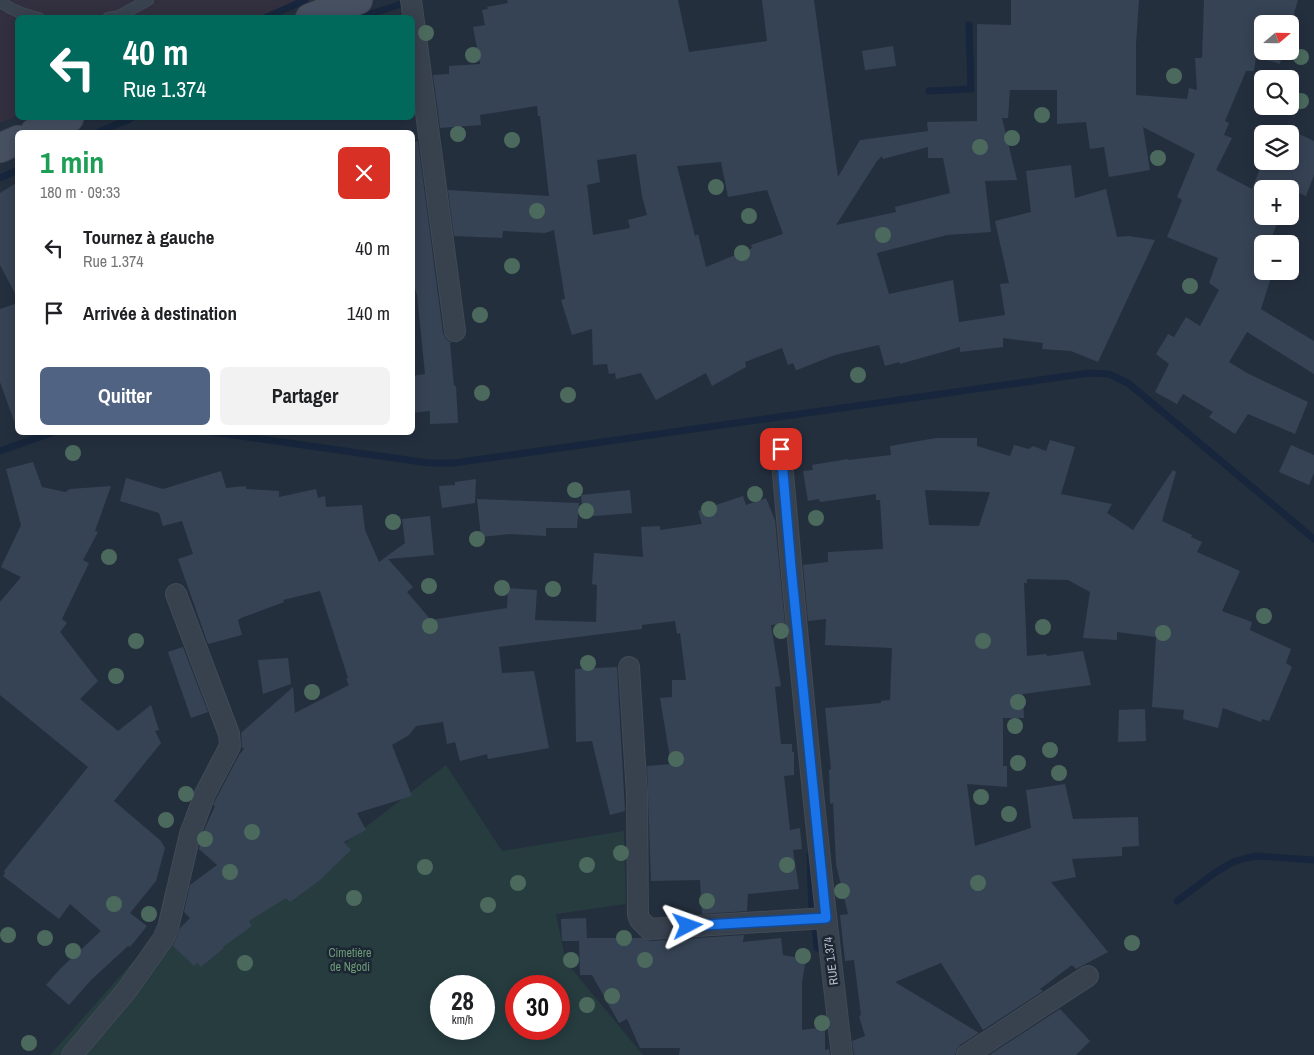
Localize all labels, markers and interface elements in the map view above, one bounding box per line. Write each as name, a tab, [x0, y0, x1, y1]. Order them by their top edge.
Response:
north arrow	[1254, 15, 1299, 60]
map controls	[1254, 15, 1299, 280]
text: 40 m	[123, 29, 188, 76]
icon: left	[40, 35, 105, 100]
button: search	[1254, 70, 1299, 115]
text: Rue 1.374	[123, 74, 206, 104]
button: layers	[1254, 125, 1299, 170]
text: 1 min	[40, 142, 104, 182]
button: close	[338, 147, 390, 199]
button: +	[1254, 180, 1299, 225]
text: 180 m · 09:33	[40, 181, 120, 203]
text: Tournez à gauche	[83, 224, 214, 250]
icon: left	[40, 234, 68, 262]
text: 40 m	[355, 235, 390, 261]
button: −	[1254, 235, 1299, 280]
text: Rue 1.374	[83, 250, 144, 272]
icon: arrive	[40, 299, 68, 327]
text: Arrivée à destination	[83, 300, 237, 326]
text: 140 m	[347, 300, 390, 326]
button: Quitter	[40, 367, 210, 425]
button: Partager	[220, 367, 390, 425]
pin	[760, 428, 802, 470]
icon: arrive	[767, 435, 795, 463]
position arrow	[661, 899, 713, 951]
street label: RUE 1.374	[820, 936, 842, 986]
park label: Cimetière de Ngodi	[328, 945, 372, 975]
speed limit sign: 30	[505, 975, 570, 1040]
text: 28	[451, 984, 474, 1018]
text: km/h	[452, 1012, 473, 1028]

